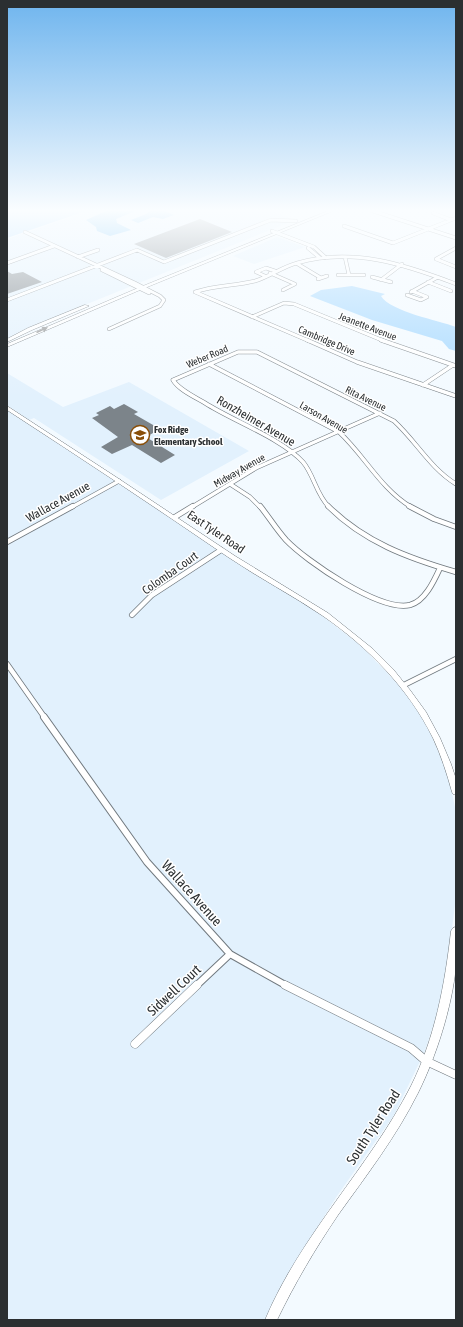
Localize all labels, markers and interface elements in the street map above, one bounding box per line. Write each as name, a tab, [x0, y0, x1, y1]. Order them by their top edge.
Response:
street label: Jeanette Avenue	[337, 310, 399, 343]
street label: Cambridge Drive	[297, 324, 357, 358]
one-way arrow	[37, 327, 48, 333]
street label: Weber Road	[185, 343, 230, 370]
street label: Rita Avenue	[344, 384, 388, 413]
street label: Ronzheimer Avenue	[214, 393, 298, 449]
street label: Larson Avenue	[298, 399, 350, 436]
school or university icon: Fox Ridge Elementary School	[129, 424, 151, 446]
place label: Fox Ridge Elementary School	[154, 424, 223, 447]
street label: Midway Avenue	[212, 451, 267, 490]
street label: Wallace Avenue	[24, 479, 92, 525]
street label: East Tyler Road	[185, 508, 247, 556]
street label: Colomba Court	[139, 548, 201, 597]
street label: Wallace Avenue	[158, 857, 226, 929]
street label: Sidwell Court	[144, 961, 204, 1019]
street label: South Tyler Road	[343, 1087, 403, 1167]

